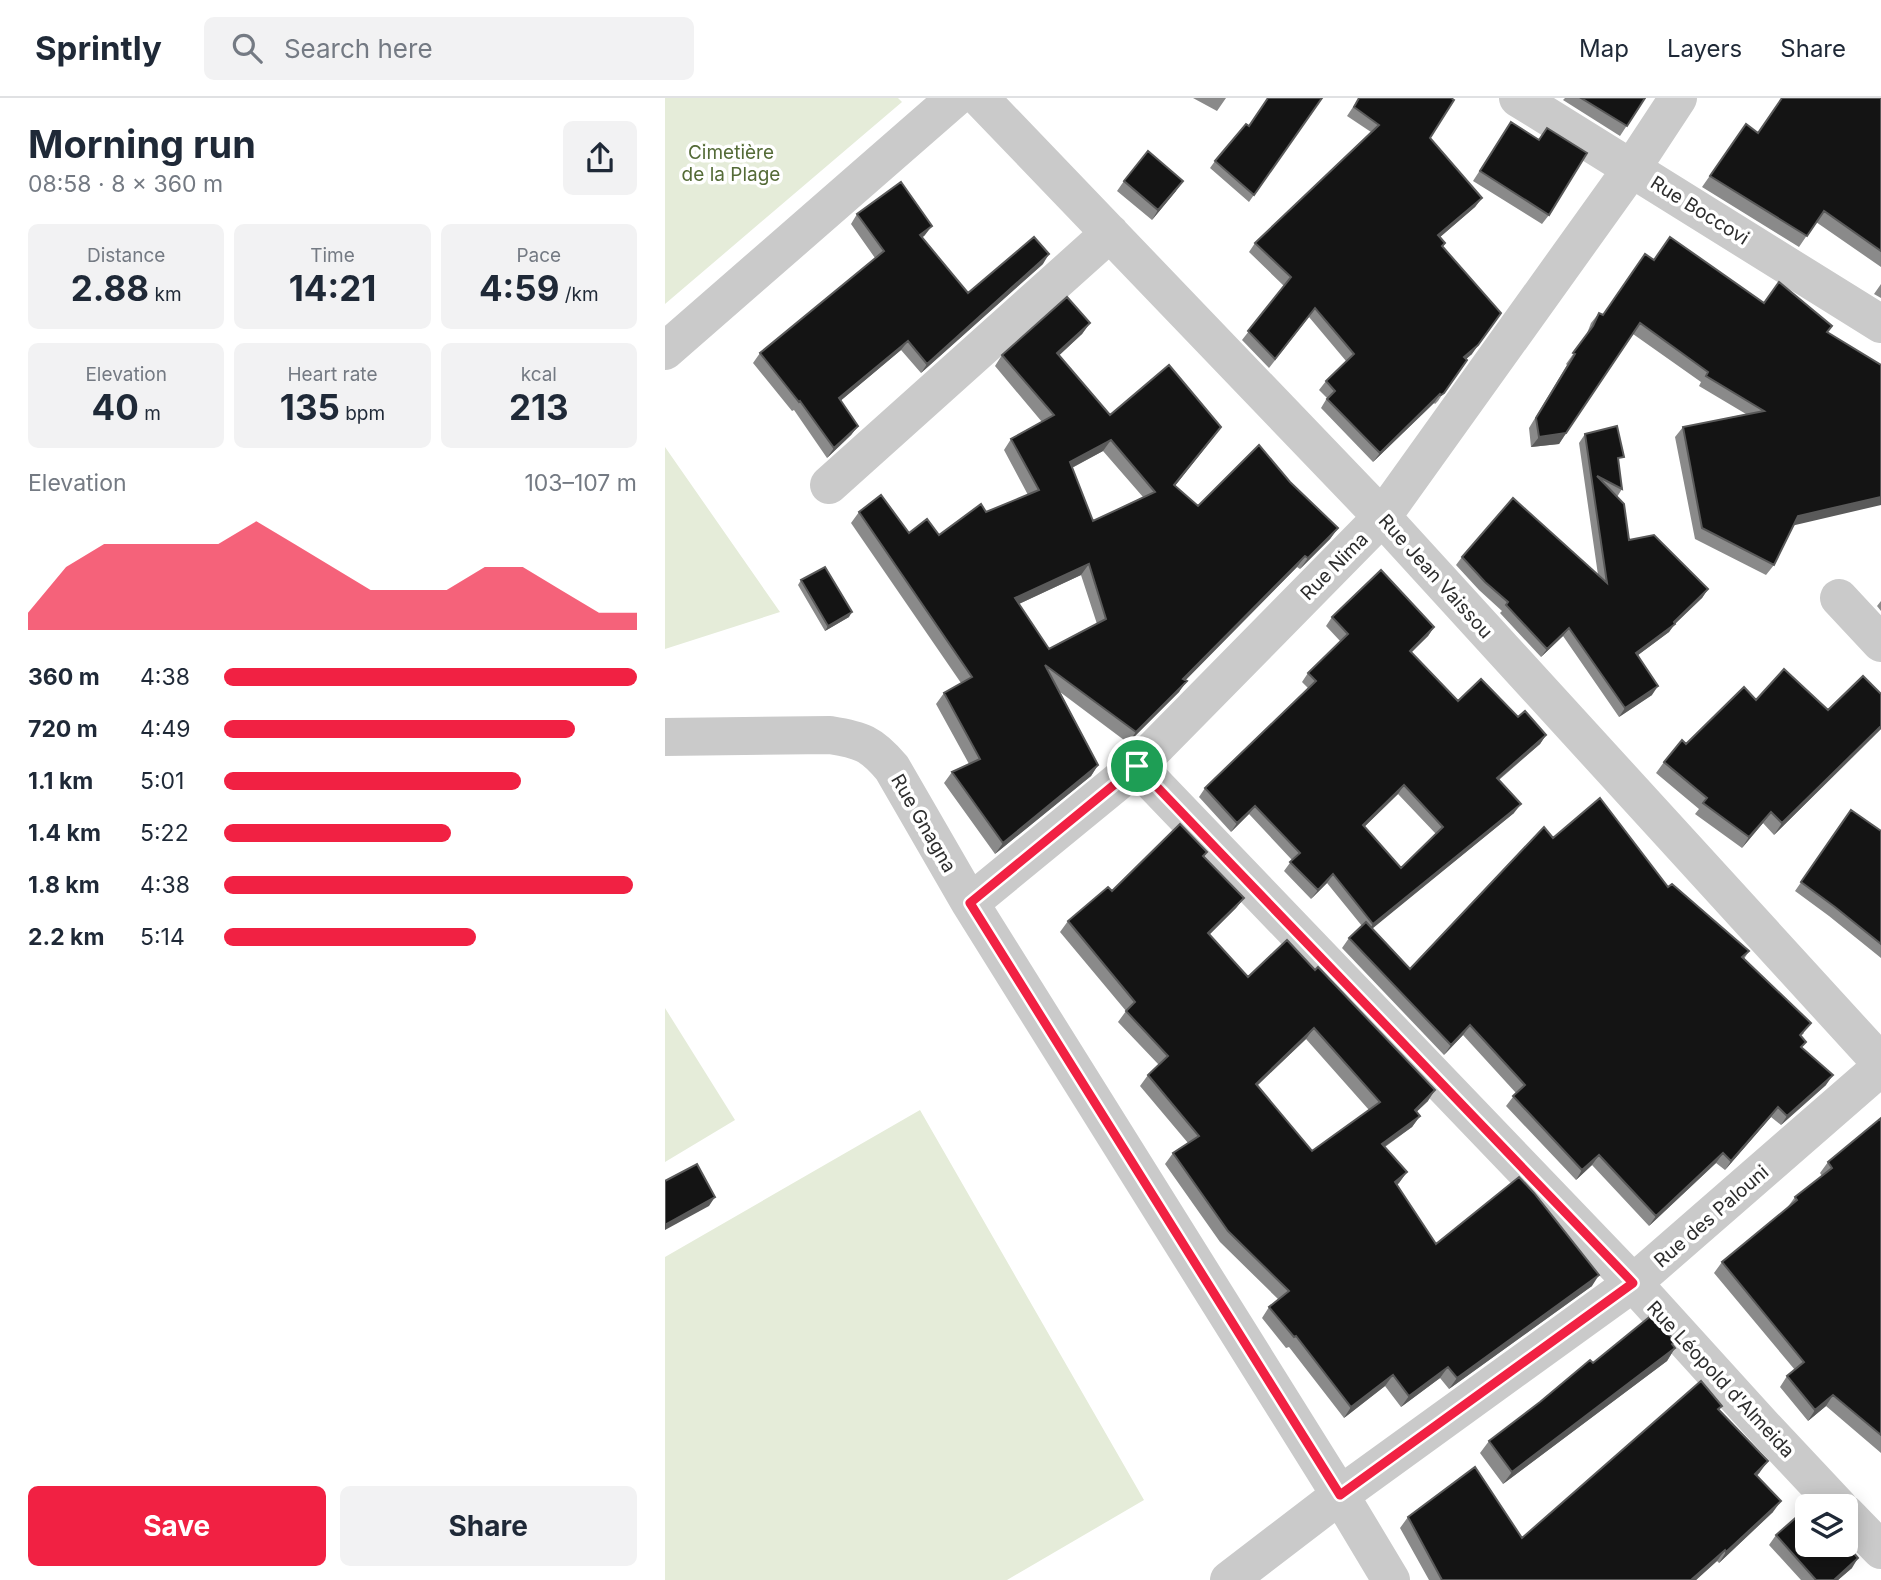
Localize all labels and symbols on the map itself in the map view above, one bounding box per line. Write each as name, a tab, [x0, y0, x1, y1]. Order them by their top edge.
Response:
park label: Cimetière de la Plage	[682, 141, 780, 186]
street label: Rue Boccovi	[1646, 171, 1753, 250]
street label: Rue Jean Vaissou	[1374, 509, 1497, 643]
street label: Rue Nima	[1296, 528, 1373, 605]
pin	[1107, 736, 1167, 796]
street label: Rue Gnagna	[886, 770, 961, 876]
street label: Rue des Palouni	[1650, 1161, 1773, 1272]
street label: Rue Léopold d'Almeida	[1642, 1296, 1799, 1462]

